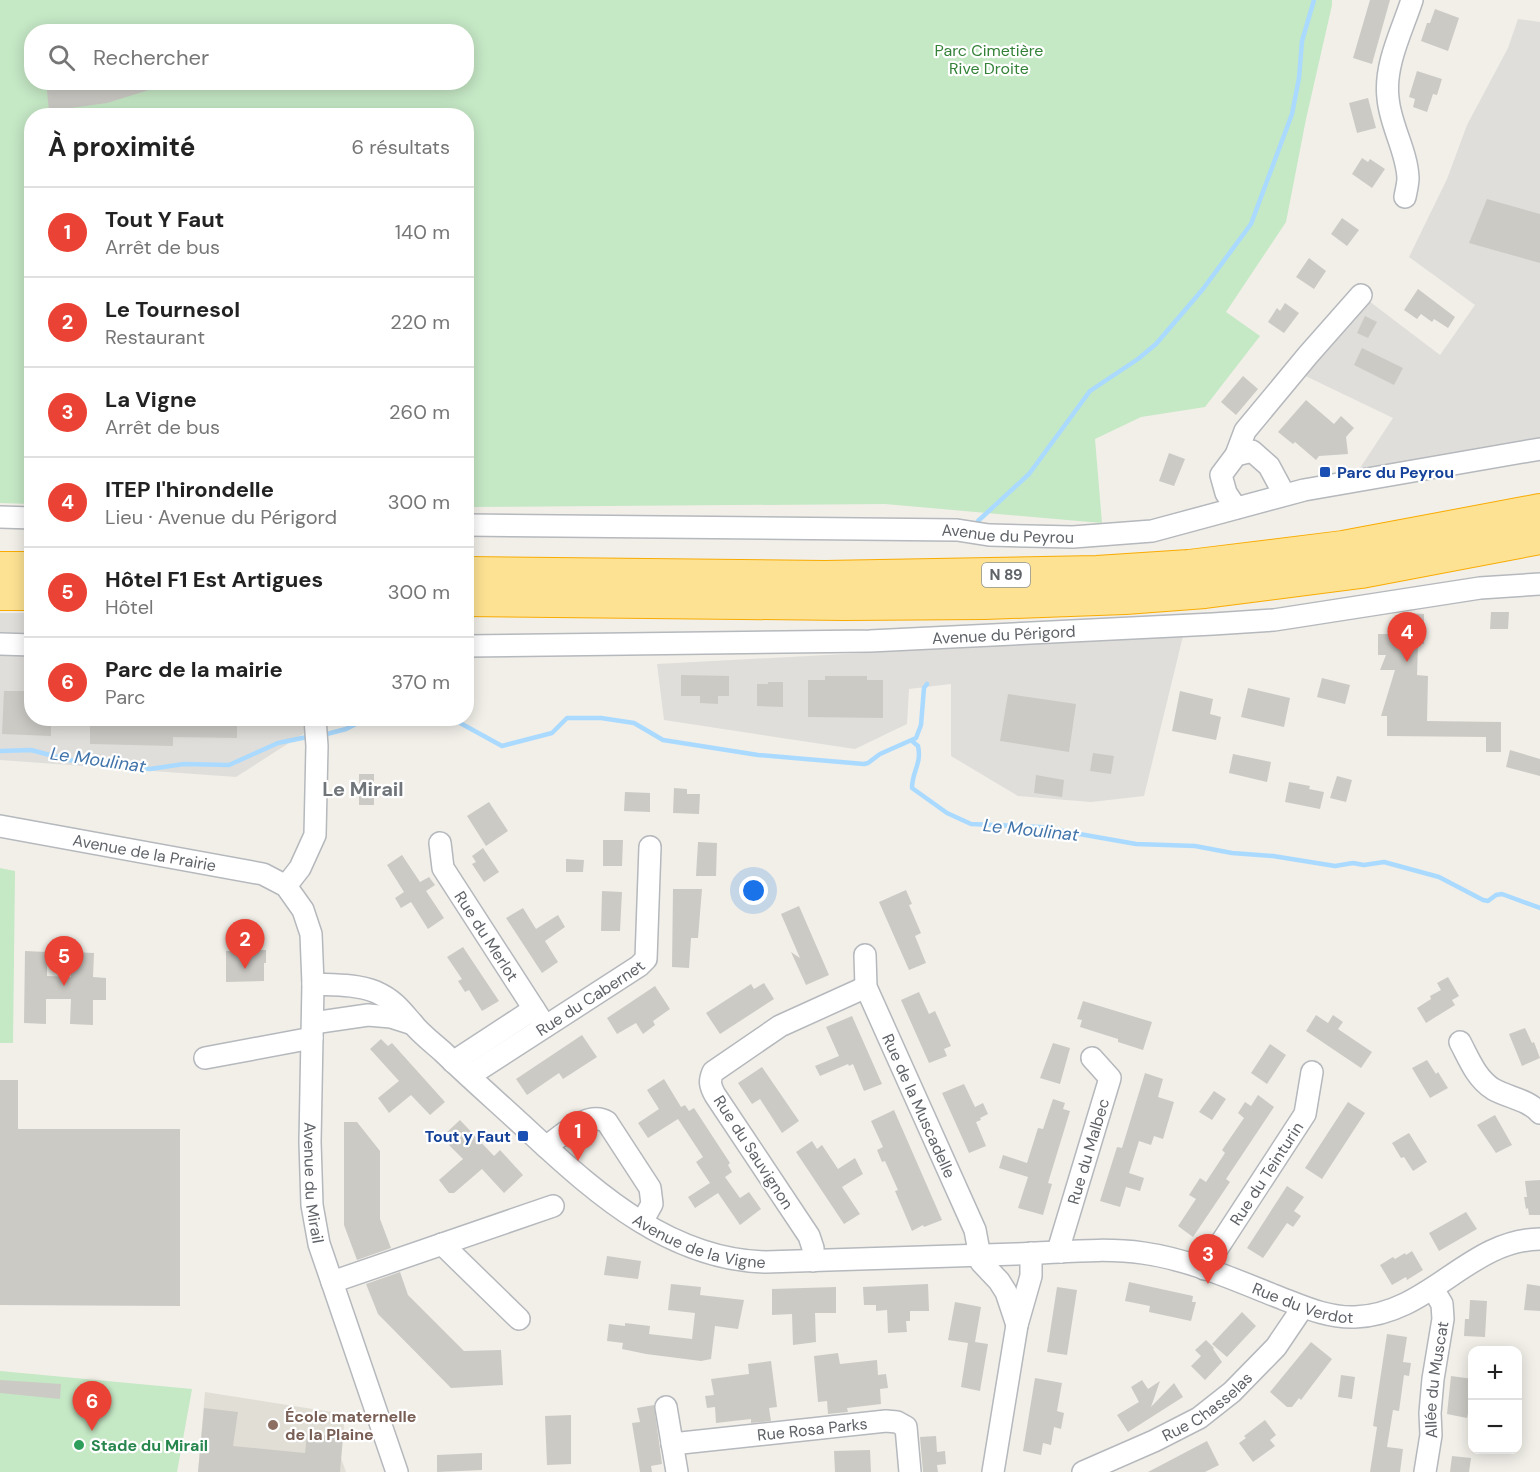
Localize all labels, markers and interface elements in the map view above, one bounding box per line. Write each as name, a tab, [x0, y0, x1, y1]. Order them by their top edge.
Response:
search box	[24, 24, 474, 90]
park label: Parc Cimetière Rive Droite	[935, 40, 1043, 79]
icon: search	[45, 41, 78, 74]
text: Rechercher	[93, 43, 209, 72]
text: À proximité	[48, 130, 195, 164]
text: 6 résultats	[351, 134, 450, 160]
text: Tout Y Faut	[105, 205, 224, 234]
text: 1	[64, 219, 71, 245]
text: 140 m	[395, 219, 450, 245]
text: Arrêt de bus	[105, 234, 220, 260]
text: Le Tournesol	[105, 295, 240, 324]
text: 2	[62, 309, 73, 335]
text: 220 m	[390, 309, 450, 335]
text: Restaurant	[105, 324, 205, 350]
text: La Vigne	[105, 385, 197, 414]
text: 3	[61, 399, 74, 425]
text: 260 m	[389, 399, 450, 425]
text: Arrêt de bus	[105, 414, 220, 440]
place label: Parc du Peyrou	[1337, 462, 1454, 483]
marker: Parc du Peyrou	[1318, 465, 1332, 479]
text: ITEP l'hirondelle	[105, 475, 274, 504]
text: 4	[61, 489, 74, 515]
text: 300 m	[388, 489, 450, 515]
text: Lieu · Avenue du Périgord	[105, 504, 337, 530]
street label: Avenue du Peyrou	[941, 520, 1074, 548]
road number: N 89	[982, 563, 1030, 587]
text: Hôtel F1 Est Artigues	[105, 565, 323, 594]
text: 5	[61, 579, 74, 605]
text: 300 m	[388, 579, 450, 605]
text: Hôtel	[105, 594, 153, 620]
pin: 4	[1388, 612, 1426, 662]
street label: Avenue du Périgord	[932, 621, 1076, 649]
text: Parc de la mairie	[105, 655, 283, 684]
text: 6	[61, 669, 74, 695]
text: 370 m	[391, 669, 450, 695]
text: Parc	[105, 684, 145, 710]
water label: Le Moulinat	[49, 741, 148, 779]
district label: Le Mirail	[322, 776, 404, 802]
water label: Le Moulinat	[982, 813, 1081, 847]
street label: Avenue de la Prairie	[71, 830, 218, 876]
your location	[739, 876, 768, 905]
street label: Rue du Merlot	[450, 887, 523, 985]
pin: 2	[226, 920, 264, 969]
pin: 5	[44, 936, 84, 986]
street label: Rue du Cabernet	[532, 956, 650, 1041]
street label: Rue de la Muscadelle	[877, 1030, 960, 1181]
street label: Rue du Sauvignon	[709, 1091, 798, 1213]
street label: Rue du Malbec	[1063, 1096, 1114, 1207]
pin: 1	[558, 1112, 598, 1161]
street label: Rue du Teinturin	[1225, 1118, 1308, 1230]
street label: Avenue du Mirail	[299, 1122, 329, 1245]
place label: Tout y Faut	[425, 1126, 511, 1147]
marker: Tout y Faut	[516, 1129, 530, 1143]
street label: Avenue de la Vigne	[629, 1209, 766, 1273]
pin: 3	[1188, 1234, 1228, 1284]
street label: Rue du Verdot	[1249, 1278, 1354, 1328]
street label: Allée du Muscat	[1420, 1320, 1453, 1439]
map controls	[1468, 1346, 1522, 1454]
button: +	[1468, 1346, 1522, 1400]
street label: Rue Chasselas	[1158, 1368, 1257, 1446]
pin: 6	[72, 1382, 112, 1431]
button: −	[1468, 1400, 1522, 1454]
place label: École maternelle de la Plaine	[285, 1406, 416, 1445]
street label: Rue Rosa Parks	[756, 1413, 868, 1446]
marker: École maternelle de la Plaine	[266, 1418, 280, 1432]
place label: Stade du Mirail	[91, 1435, 208, 1456]
marker: Stade du Mirail	[72, 1438, 86, 1452]

